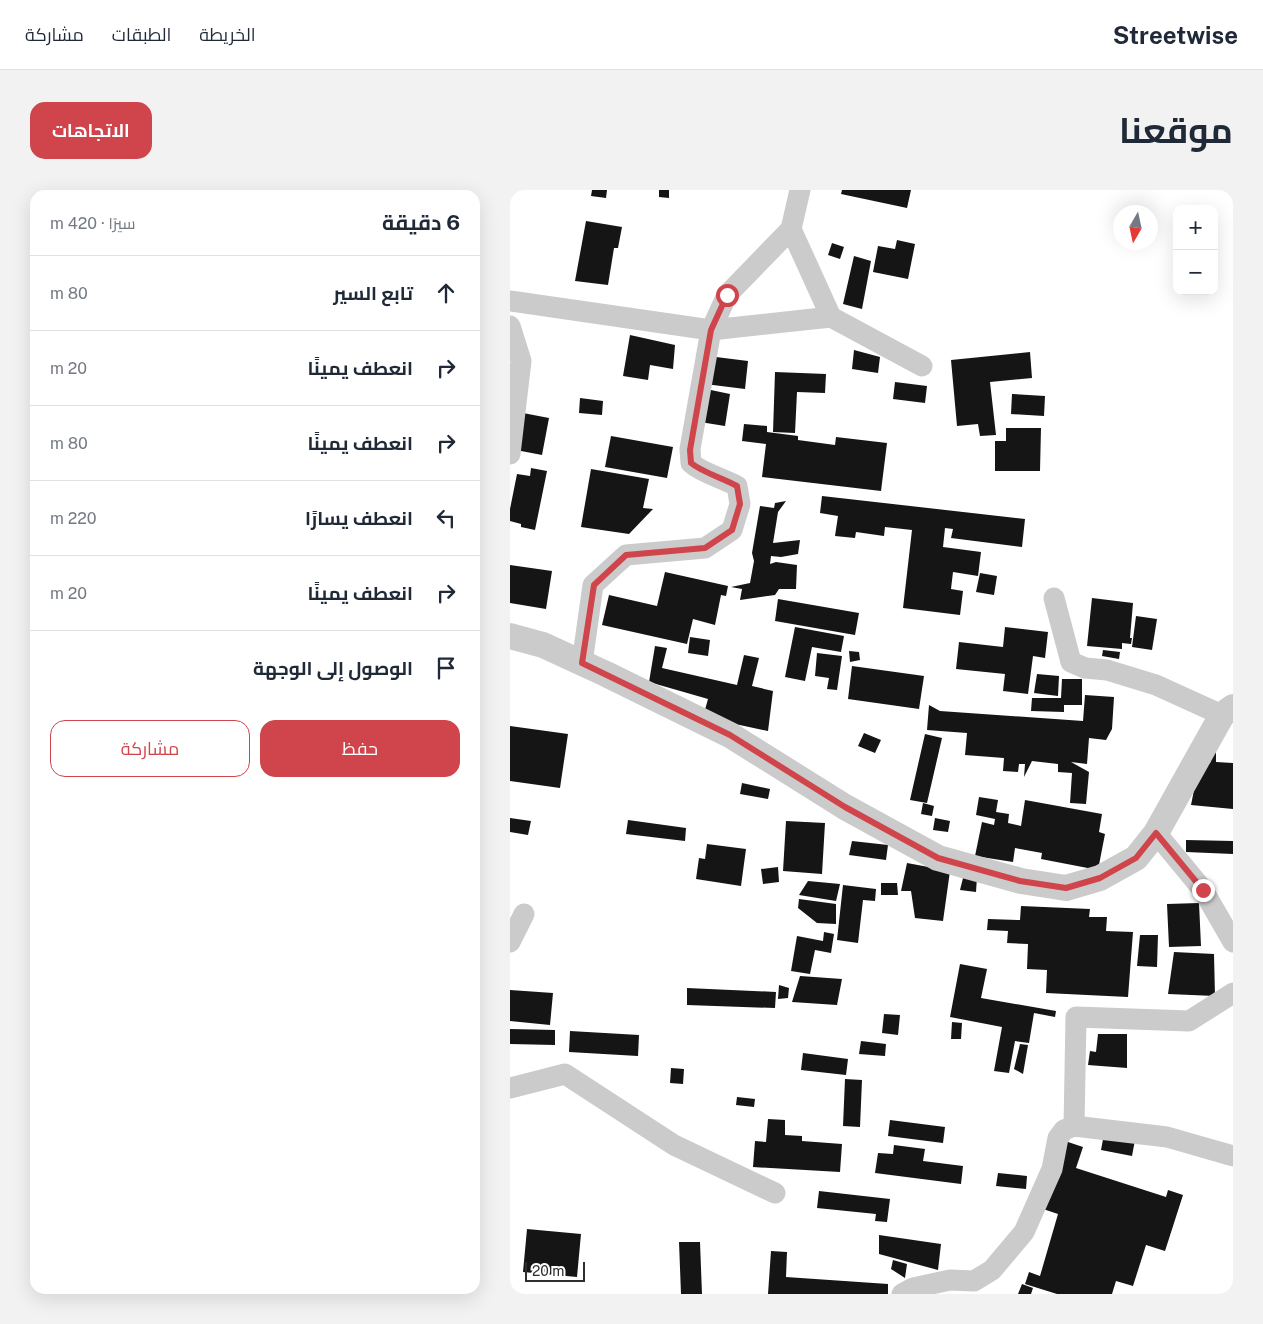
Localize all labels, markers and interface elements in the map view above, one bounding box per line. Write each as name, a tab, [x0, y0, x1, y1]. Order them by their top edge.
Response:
text: Streetwise	[1113, 21, 1238, 49]
text: مشاركة	[25, 24, 84, 45]
text: الطبقات	[112, 24, 171, 45]
text: الخريطة	[199, 24, 256, 45]
button: الاتجاهات	[30, 102, 152, 159]
text: موقعنا	[1119, 110, 1233, 151]
north arrow	[1113, 205, 1158, 250]
map controls	[1173, 205, 1218, 295]
button: +	[1173, 205, 1218, 250]
text: 6 دقيقة	[382, 210, 460, 235]
text: سيرًا · 420 m	[50, 214, 136, 233]
button: −	[1173, 250, 1218, 295]
icon: ahead	[432, 279, 460, 307]
text: تابع السير	[333, 282, 413, 304]
text: 80 m	[50, 284, 88, 303]
route start	[716, 284, 739, 307]
icon: right	[432, 354, 460, 382]
text: انعطف يمينًا	[307, 357, 413, 379]
text: 20 m	[50, 359, 87, 378]
icon: right	[432, 429, 460, 457]
text: انعطف يمينًا	[307, 432, 413, 454]
text: 80 m	[50, 434, 88, 453]
icon: left	[432, 504, 460, 532]
text: انعطف يسارًا	[305, 507, 413, 529]
text: 220 m	[50, 509, 97, 528]
icon: right	[432, 579, 460, 607]
text: انعطف يمينًا	[307, 582, 413, 604]
text: 20 m	[50, 584, 87, 603]
icon: arrive	[432, 654, 460, 682]
text: الوصول إلى الوجهة	[253, 657, 413, 679]
button: مشاركة	[50, 720, 250, 777]
button: حفظ	[260, 720, 460, 777]
route end	[1192, 879, 1215, 902]
scale bar	[525, 1259, 585, 1282]
text: 20 m	[532, 1263, 564, 1279]

